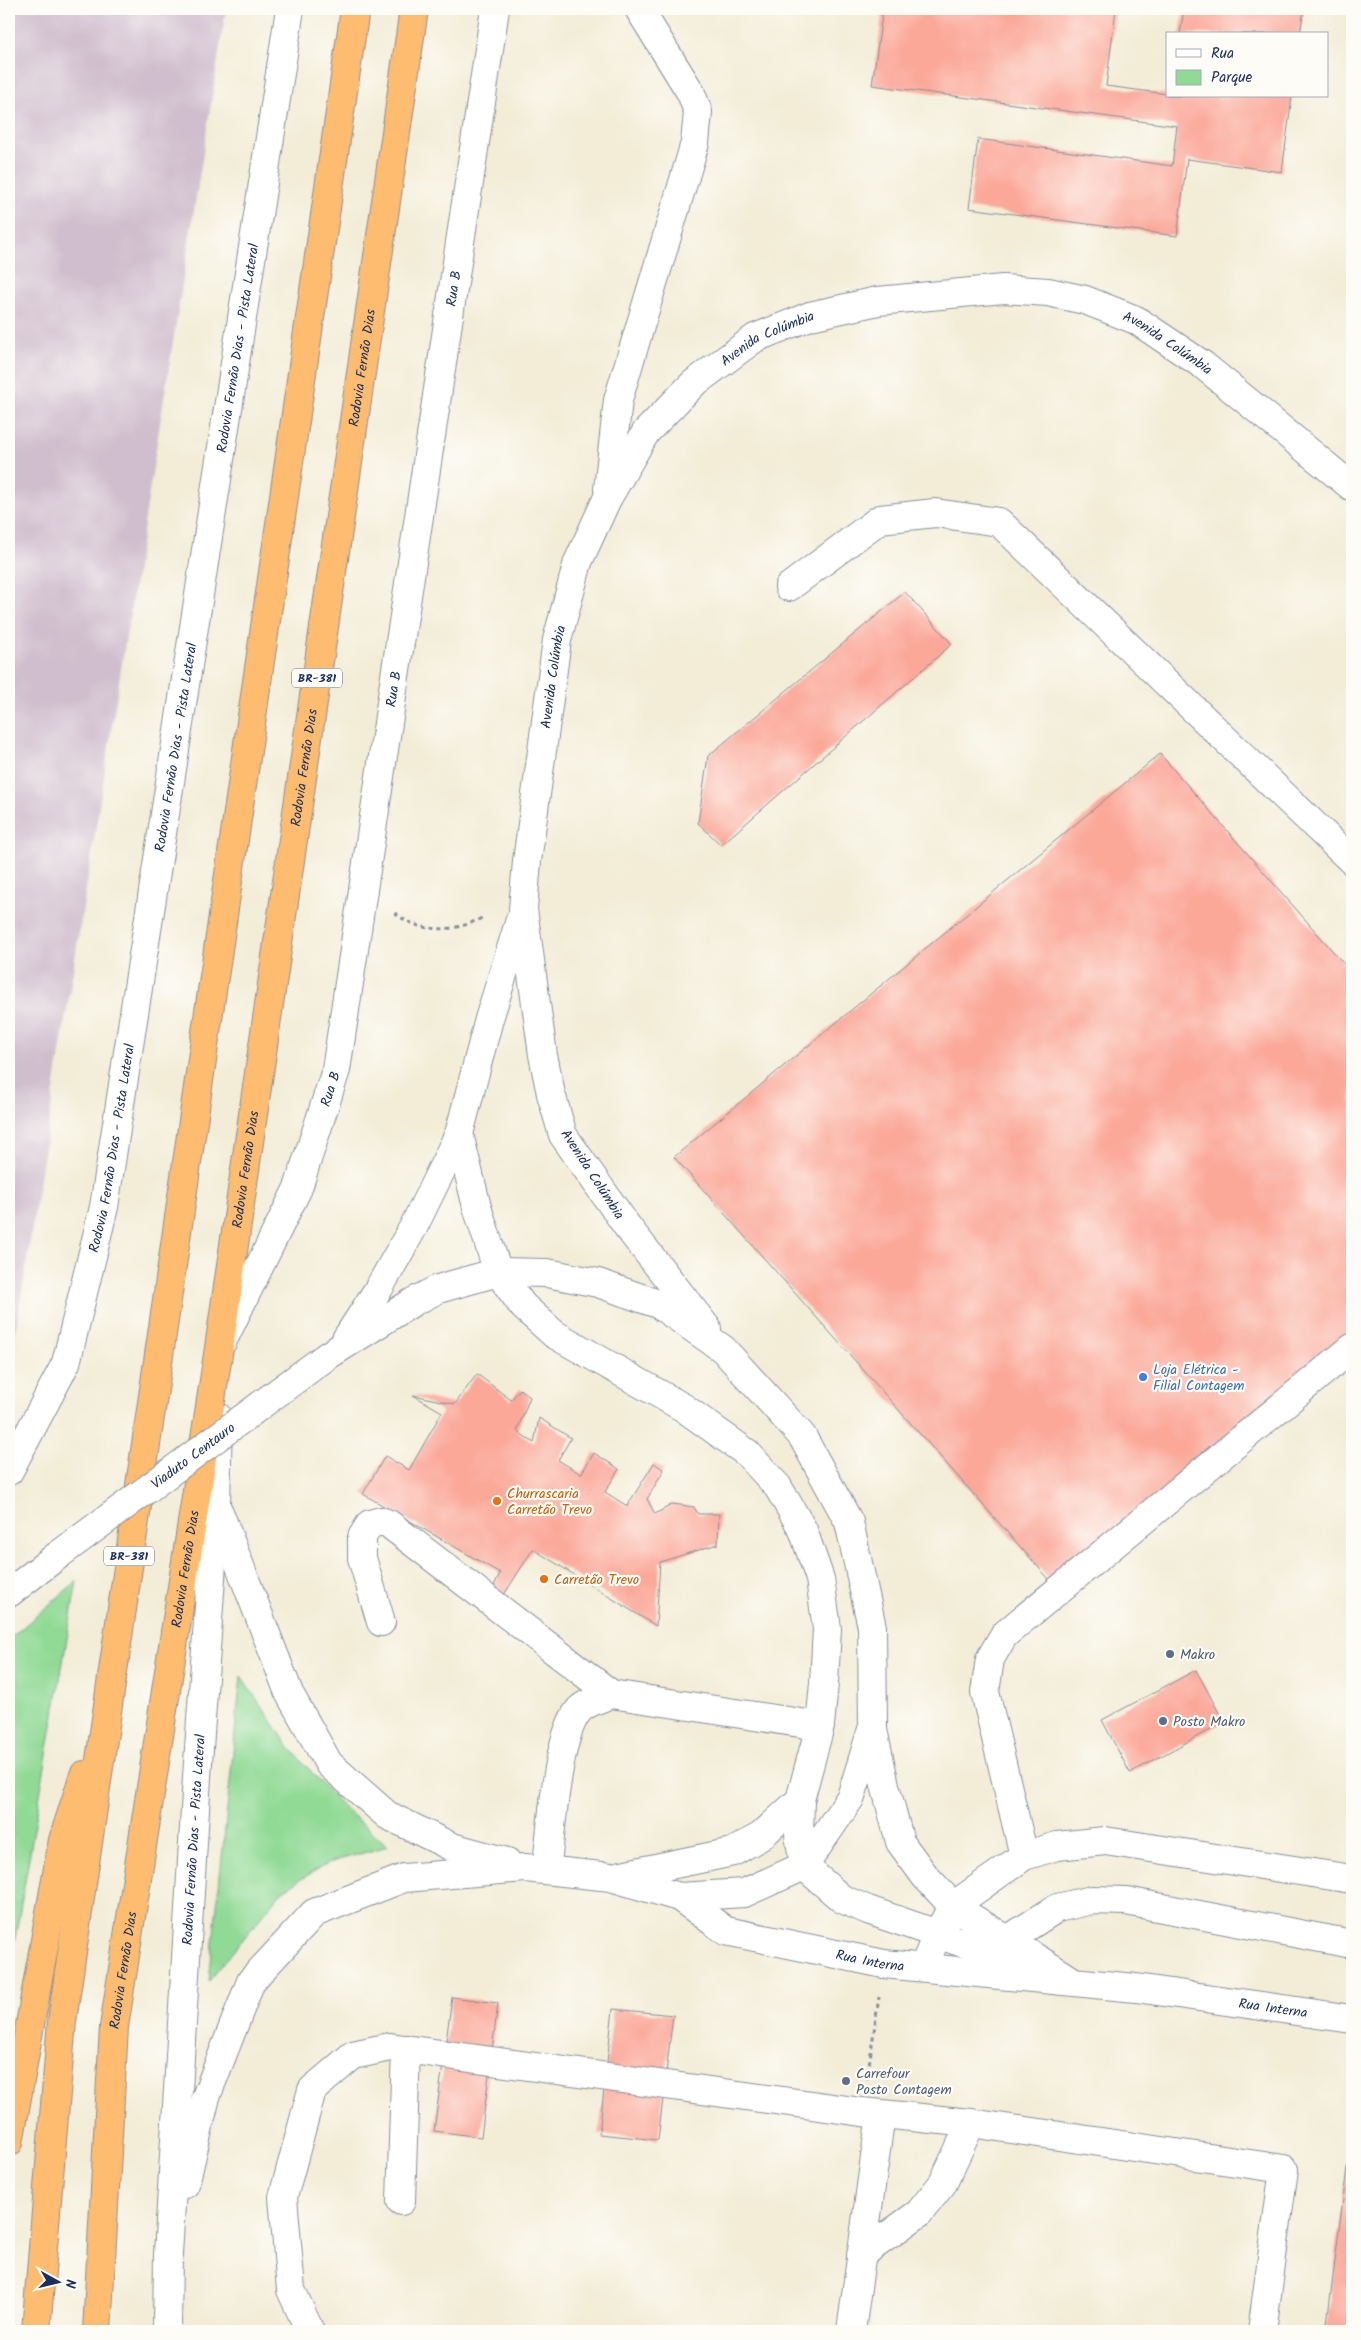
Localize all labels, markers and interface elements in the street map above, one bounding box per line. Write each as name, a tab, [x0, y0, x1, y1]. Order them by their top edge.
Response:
legend	[1166, 32, 1328, 98]
text: Rua	[1211, 42, 1234, 66]
text: Parque	[1211, 66, 1252, 90]
street label: Rodovia Fernão Dias - Pista Lateral	[211, 241, 266, 454]
street label: Rua B	[441, 269, 468, 308]
street label: Avenida Colúmbia	[716, 305, 816, 372]
street label: Avenida Colúmbia	[1119, 306, 1217, 381]
street label: Rodovia Fernão Dias	[343, 308, 382, 428]
street label: Avenida Colúmbia	[535, 623, 573, 730]
street label: Rodovia Fernão Dias - Pista Lateral	[149, 641, 204, 854]
road number: BR-381	[292, 668, 342, 688]
street label: Rua B	[381, 670, 408, 709]
street label: Rodovia Fernão Dias	[285, 708, 324, 828]
street label: Rodovia Fernão Dias - Pista Lateral	[83, 1042, 141, 1255]
street label: Rua B	[315, 1068, 347, 1110]
street label: Rodovia Fernão Dias	[227, 1109, 265, 1230]
street label: Avenida Colúmbia	[555, 1125, 630, 1224]
place label: Loja Elétrica - Filial Contagem	[1153, 1359, 1244, 1397]
marker: Loja Elétrica - Filial Contagem	[1137, 1371, 1149, 1383]
street label: Viaduto Centauro	[147, 1417, 240, 1495]
place label: Churrascaria Carretão Trevo	[507, 1483, 592, 1521]
marker: Churrascaria Carretão Trevo	[491, 1495, 503, 1507]
street label: Rodovia Fernão Dias	[166, 1509, 206, 1629]
road number: BR-381	[104, 1546, 154, 1565]
place label: Carretão Trevo	[554, 1569, 639, 1591]
marker: Carretão Trevo	[538, 1573, 550, 1585]
place label: Makro	[1180, 1644, 1215, 1666]
marker: Makro	[1164, 1648, 1176, 1660]
place label: Posto Makro	[1173, 1711, 1245, 1733]
marker: Posto Makro	[1157, 1715, 1169, 1727]
street label: Rodovia Fernão Dias - Pista Lateral	[177, 1733, 212, 1946]
street label: Rodovia Fernão Dias	[104, 1910, 144, 2031]
street label: Rua Interna	[833, 1944, 905, 1978]
street label: Rua Interna	[1237, 1993, 1309, 2024]
place label: Carrefour Posto Contagem	[856, 2063, 952, 2101]
marker: Carrefour Posto Contagem	[840, 2075, 852, 2087]
north arrow	[32, 2258, 82, 2308]
text: N	[58, 2278, 81, 2290]

